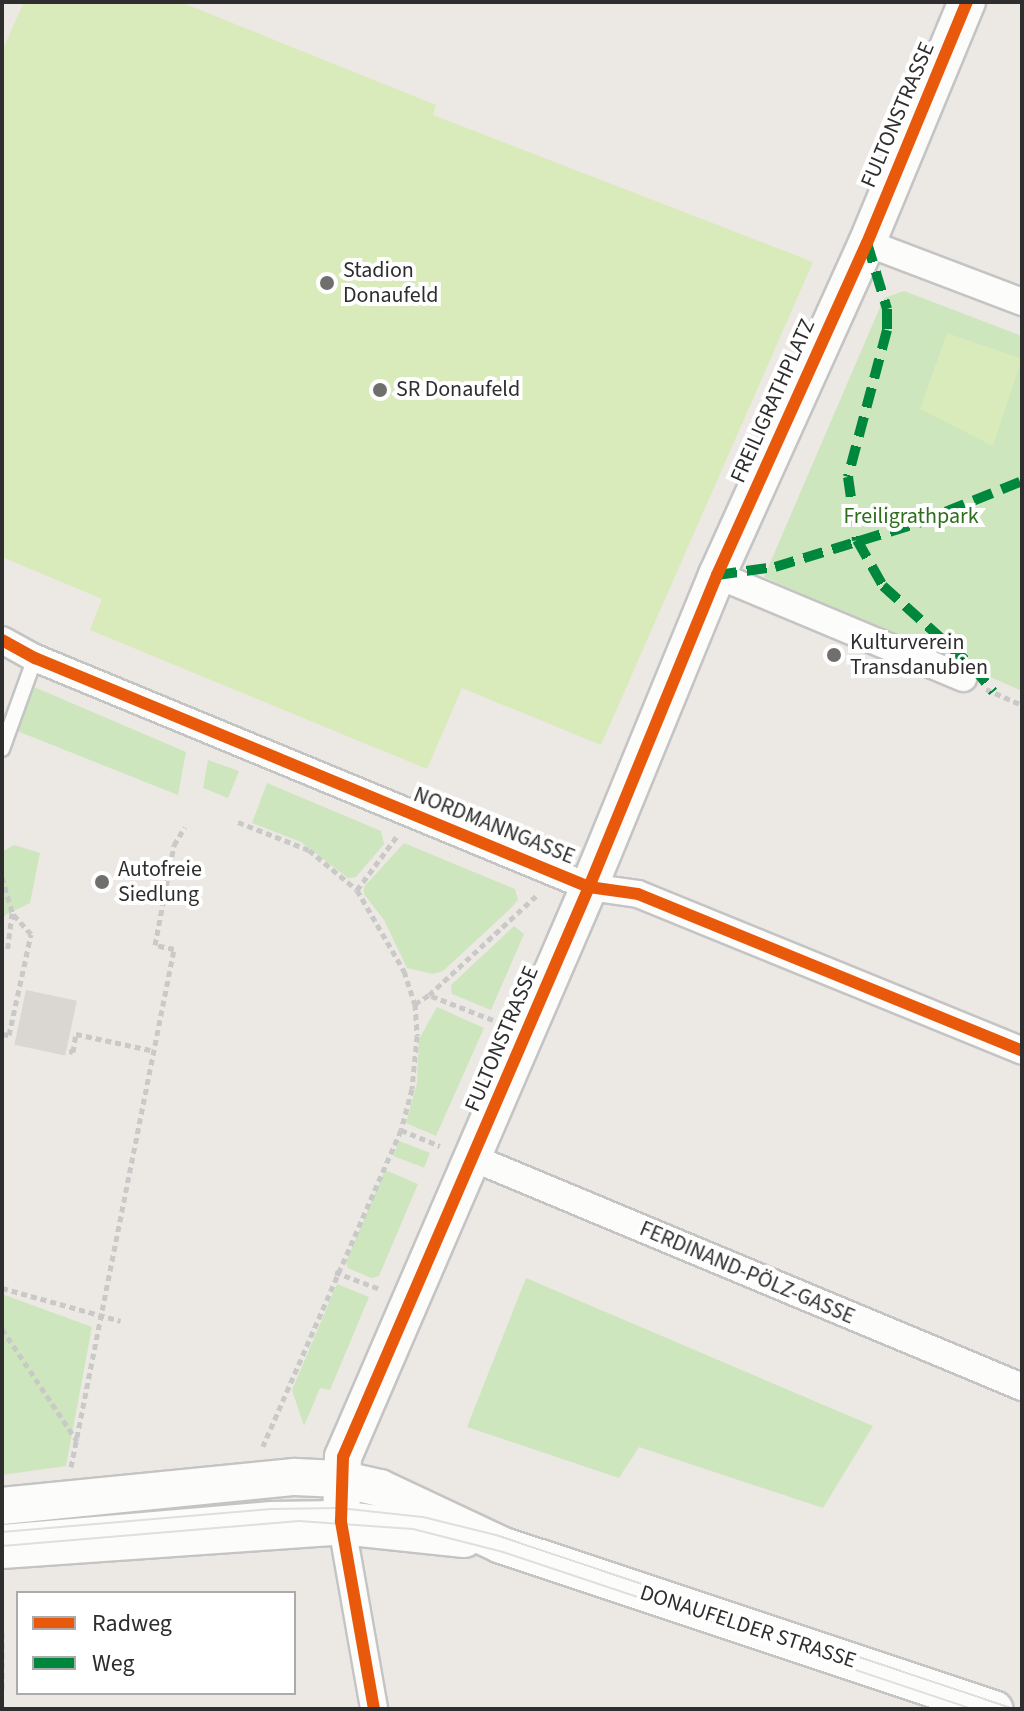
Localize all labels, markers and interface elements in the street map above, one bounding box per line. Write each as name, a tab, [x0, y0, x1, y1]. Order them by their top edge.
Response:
street label: FULTONSTRASSE	[855, 38, 941, 192]
place label: Stadion Donaufeld	[343, 257, 438, 308]
marker: Stadion Donaufeld	[318, 274, 336, 292]
street label: FREILIGRATHPLATZ	[725, 315, 821, 487]
place label: SR Donaufeld	[396, 377, 520, 403]
marker: SR Donaufeld	[371, 381, 389, 399]
park label: Freiligrathpark	[843, 504, 979, 530]
place label: Kulturverein Transdanubien	[850, 629, 988, 680]
marker: Kulturverein Transdanubien	[825, 646, 843, 664]
street label: NORDMANNGASSE	[410, 782, 578, 870]
place label: Autofreie Siedlung	[118, 856, 202, 908]
marker: Autofreie Siedlung	[93, 873, 111, 891]
street label: FULTONSTRASSE	[459, 962, 545, 1116]
street label: FERDINAND-PÖLZ-GASSE	[636, 1216, 858, 1330]
street label: DONAUFELDER STRASSE	[637, 1580, 859, 1674]
legend	[16, 1591, 296, 1695]
text: Radweg	[92, 1606, 172, 1641]
text: Weg	[92, 1646, 135, 1681]

